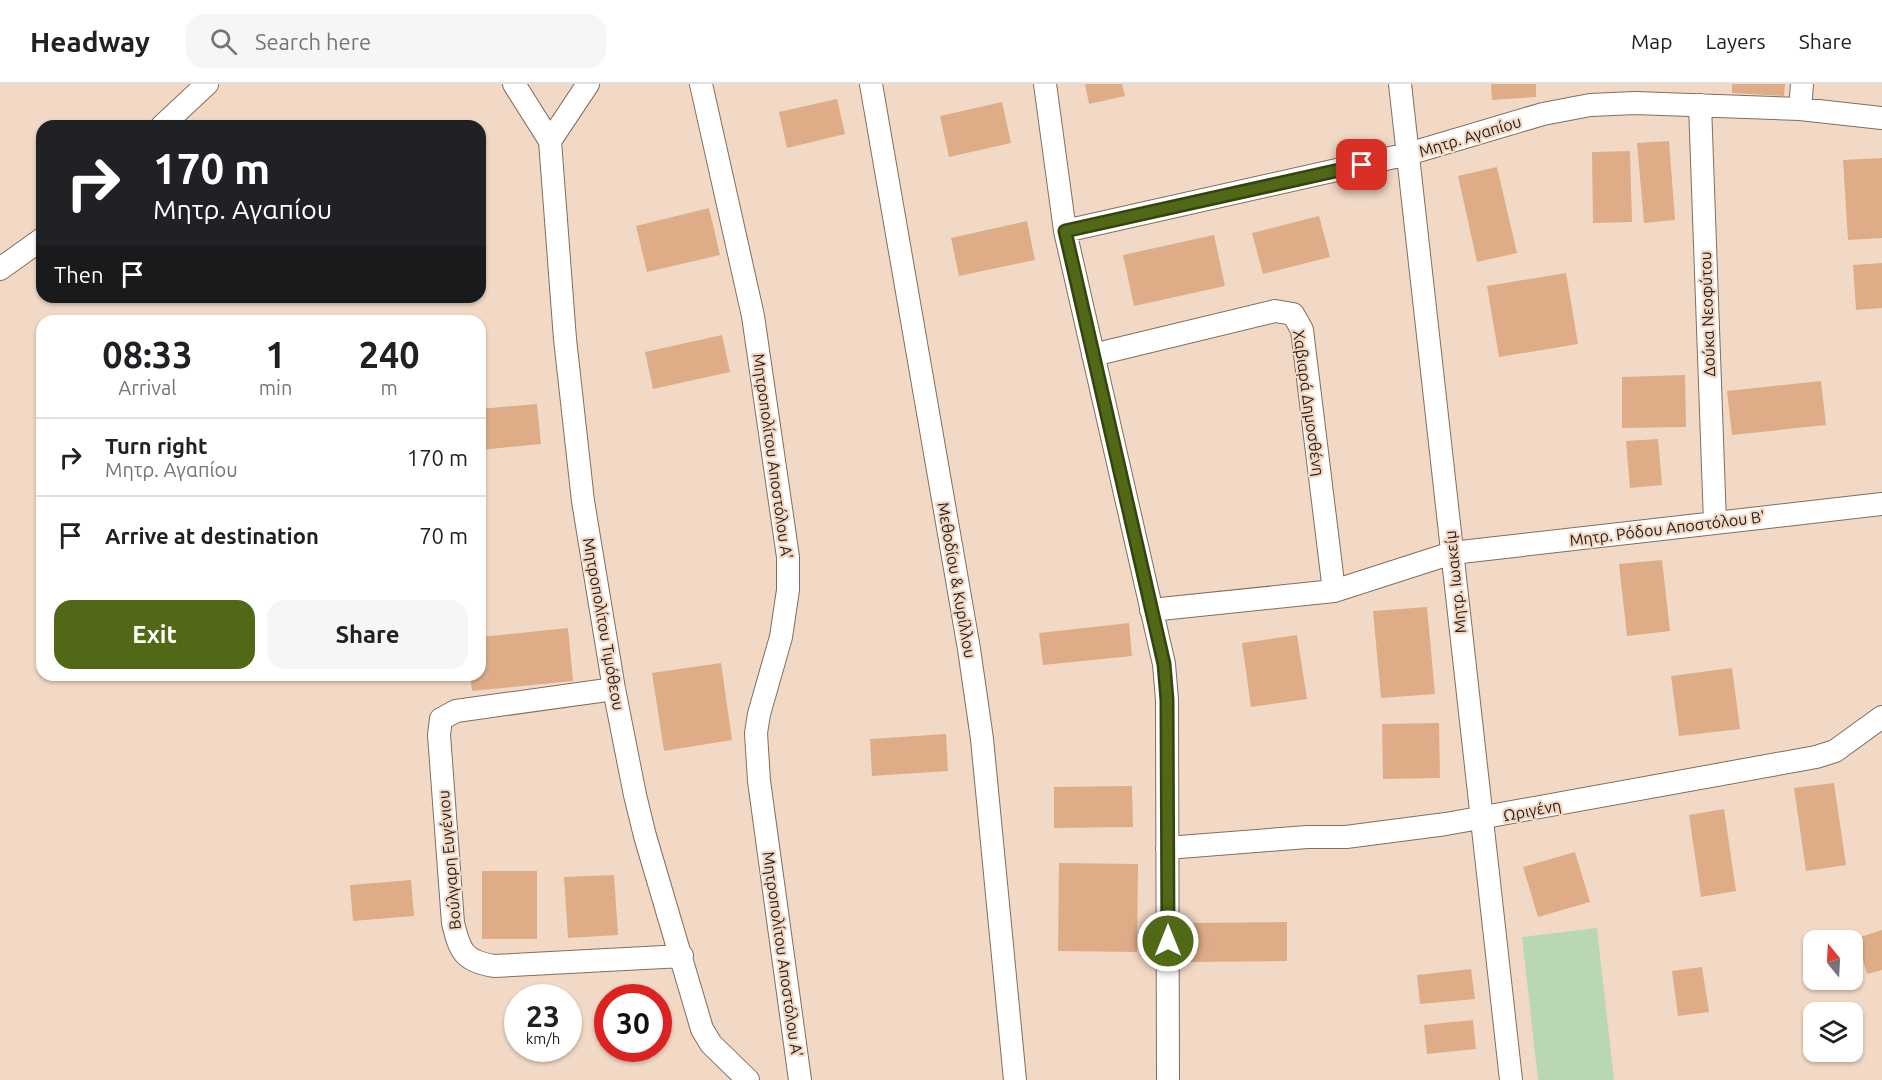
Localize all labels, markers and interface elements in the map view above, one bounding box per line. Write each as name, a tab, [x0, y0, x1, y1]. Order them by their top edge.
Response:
search box	[186, 14, 606, 68]
icon: search	[207, 25, 240, 58]
text: Headway	[30, 26, 150, 57]
text: Search here	[255, 29, 371, 54]
text: Map	[1631, 29, 1672, 53]
text: Layers	[1705, 29, 1766, 53]
text: Share	[1799, 29, 1852, 53]
street label: Μητρ. Αγαπίου	[1417, 112, 1523, 160]
pin	[1336, 139, 1387, 190]
icon: right	[54, 144, 132, 222]
text: 170 m	[153, 145, 270, 192]
icon: arrive	[1345, 148, 1378, 181]
text: Μητρ. Αγαπίου	[153, 194, 332, 224]
street label: Δούκα Νεοφύτου	[1696, 251, 1718, 377]
icon: arrive	[116, 258, 149, 291]
text: Then	[54, 262, 104, 287]
street label: Χαβιαρά Δημοσθένη	[1290, 329, 1328, 477]
text: 08:33	[102, 334, 192, 375]
text: 1	[265, 334, 286, 375]
text: 240	[359, 334, 420, 375]
street label: Μητροπολίτου Αποστόλου Α'	[750, 352, 796, 560]
text: Arrival	[118, 376, 177, 399]
text: min	[259, 376, 292, 399]
text: m	[381, 376, 398, 399]
text: Turn right	[105, 433, 207, 458]
icon: right	[54, 441, 87, 474]
text: 170 m	[407, 445, 468, 470]
text: Μητρ. Αγαπίου	[105, 458, 238, 481]
street label: Μεθοδίου & Κυρίλλου	[934, 501, 980, 659]
street label: Μητρ. Ρόδου Αποστόλου Β'	[1568, 507, 1766, 549]
icon: arrive	[54, 519, 87, 552]
text: Arrive at destination	[105, 523, 319, 548]
text: 70 m	[419, 523, 468, 548]
street label: Μητρ. Ιωακείμ	[1441, 530, 1469, 634]
street label: Μητροπολίτου Τιμόθεου	[580, 536, 628, 712]
button: Exit	[54, 600, 255, 669]
button: Share	[267, 600, 468, 669]
street label: Βούλγαρη Ευγένιου	[434, 789, 464, 931]
street label: Ωριγένη	[1502, 796, 1562, 824]
street label: Μητροπολίτου Αποστόλου Α'	[760, 850, 806, 1058]
position arrow	[1136, 909, 1200, 973]
north arrow	[1803, 930, 1863, 990]
map controls	[1803, 930, 1863, 1062]
speed limit sign: 30	[594, 984, 672, 1062]
text: 23	[526, 999, 560, 1033]
button: layers	[1803, 1002, 1863, 1062]
text: km/h	[526, 1030, 560, 1047]

